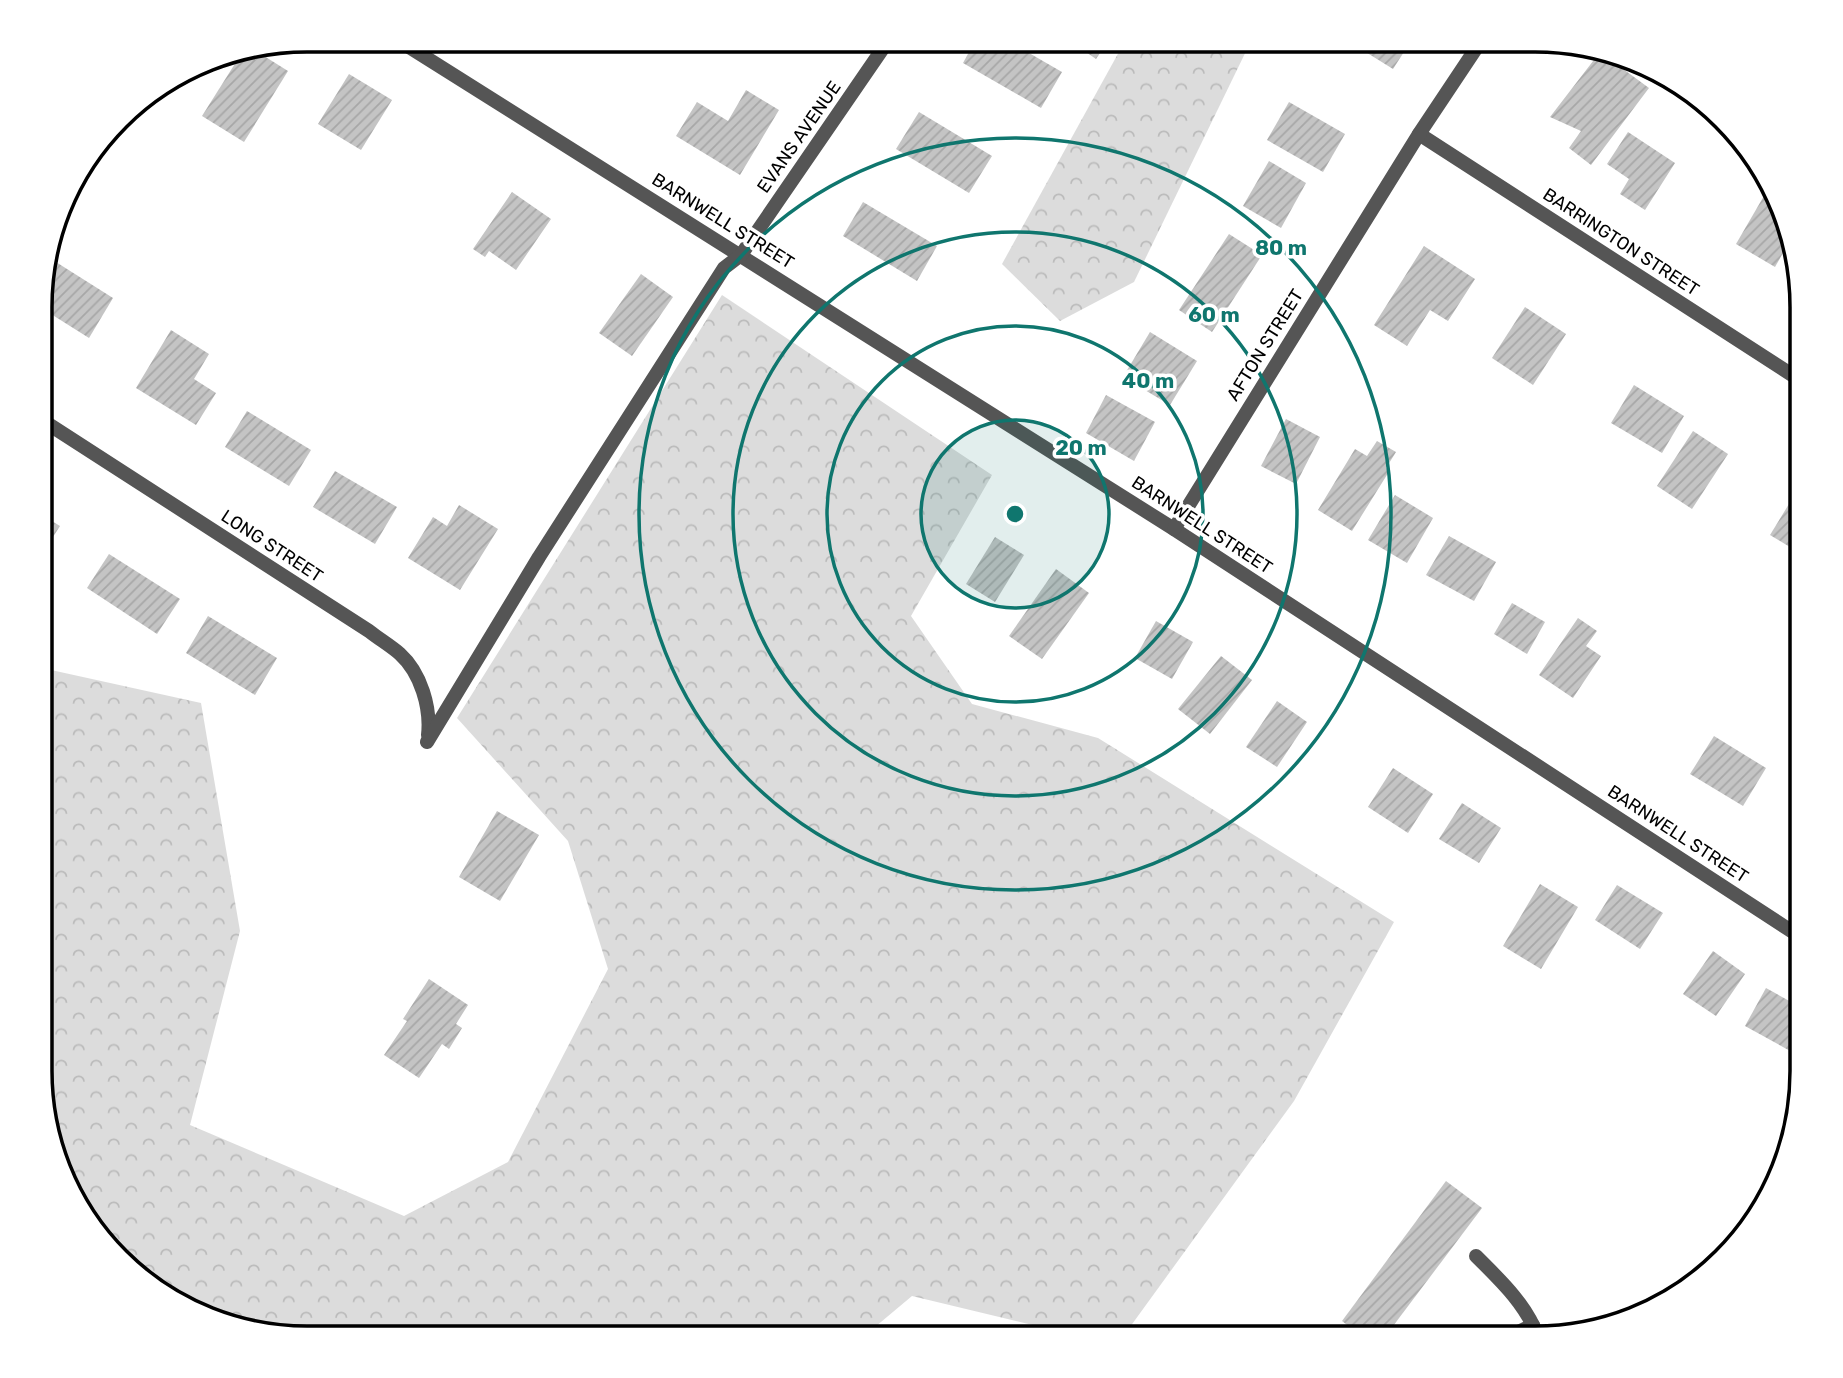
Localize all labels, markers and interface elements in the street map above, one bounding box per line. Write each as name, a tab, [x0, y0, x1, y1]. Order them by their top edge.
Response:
street label: EVANS AVENUE	[752, 77, 846, 197]
street label: BARNWELL STREET	[648, 168, 798, 274]
street label: BARRINGTON STREET	[1539, 183, 1703, 301]
text: 80 m	[1255, 235, 1307, 260]
street label: AFTON STREET	[1222, 285, 1308, 405]
text: 60 m	[1188, 302, 1240, 327]
text: 40 m	[1122, 368, 1174, 393]
text: 20 m	[1055, 435, 1107, 460]
street label: BARNWELL STREET	[1128, 471, 1276, 579]
centre of rings	[1003, 502, 1027, 526]
street label: LONG STREET	[217, 505, 327, 587]
street label: BARNWELL STREET	[1604, 780, 1752, 888]

